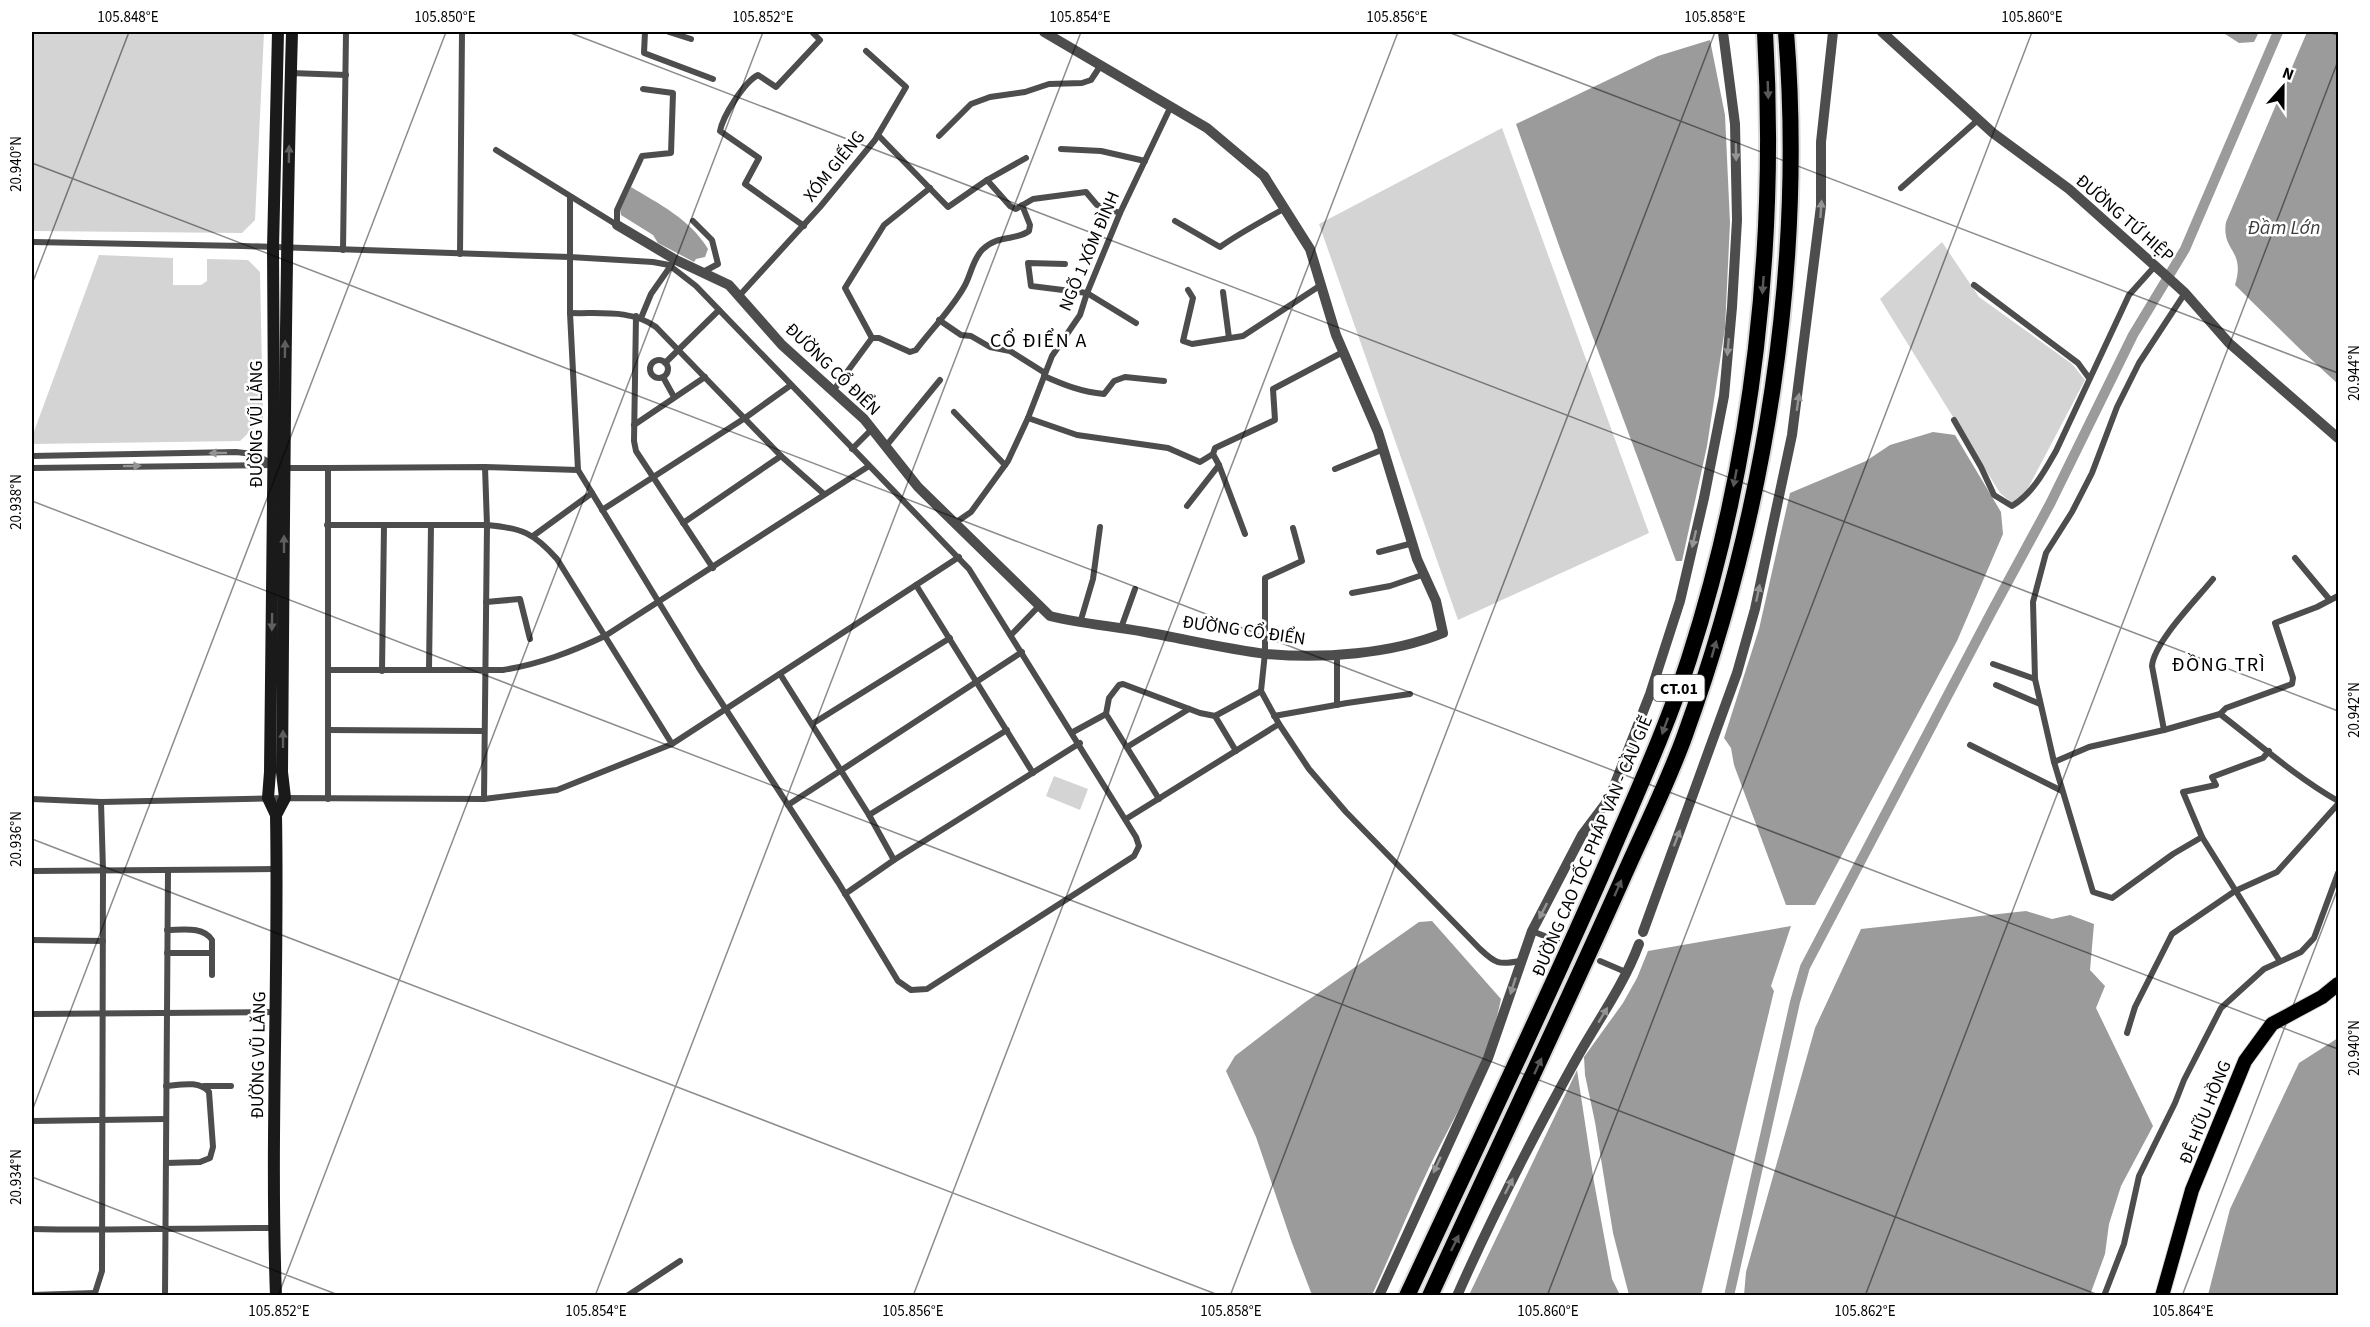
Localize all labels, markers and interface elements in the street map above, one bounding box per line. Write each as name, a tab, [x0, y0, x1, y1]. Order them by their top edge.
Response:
text: 105.848°E	[97, 7, 159, 28]
text: 105.850°E	[414, 7, 476, 28]
text: 105.852°E	[732, 7, 794, 28]
text: 105.854°E	[1049, 7, 1111, 28]
text: 105.856°E	[1366, 7, 1428, 28]
text: 105.858°E	[1684, 7, 1746, 28]
text: 105.860°E	[2001, 7, 2063, 28]
north arrow	[2253, 57, 2313, 117]
text: N	[2279, 62, 2297, 86]
one-way arrow	[1763, 80, 1773, 99]
street label: XÓM GIẾNG	[798, 125, 871, 207]
text: 20.940°N	[6, 136, 27, 192]
one-way arrow	[1731, 143, 1741, 162]
one-way arrow	[284, 145, 293, 164]
street label: ĐƯỜNG TỨ HIỆP	[2070, 169, 2179, 268]
street label: NGÕ 1 XÓM ĐÌNH	[1053, 187, 1126, 315]
one-way arrow	[1816, 199, 1825, 218]
water label: Đầm Lớn	[2248, 214, 2320, 242]
one-way arrow	[1758, 275, 1768, 294]
street label: ĐƯỜNG CỔ ĐIỂN	[779, 317, 886, 421]
district label: CỔ ĐIỂN A	[990, 327, 1088, 355]
one-way arrow	[1723, 337, 1733, 356]
one-way arrow	[280, 340, 290, 359]
text: 20.944°N	[2344, 345, 2365, 401]
street label: ĐƯỜNG VŨ LĂNG	[244, 360, 269, 488]
one-way arrow	[1793, 393, 1802, 412]
one-way arrow	[209, 448, 228, 458]
one-way arrow	[122, 461, 141, 471]
one-way arrow	[1730, 468, 1739, 487]
text: 20.938°N	[6, 474, 27, 530]
one-way arrow	[1689, 529, 1699, 548]
one-way arrow	[279, 535, 289, 554]
one-way arrow	[1754, 583, 1763, 602]
street label: ĐƯỜNG CỔ ĐIỂN	[1181, 609, 1307, 652]
one-way arrow	[267, 612, 277, 631]
one-way arrow	[1710, 640, 1719, 658]
district label: ĐỒNG TRÌ	[2172, 651, 2266, 679]
road number: CT.01	[1654, 675, 1704, 701]
text: 20.942°N	[2344, 682, 2365, 738]
street label: ĐƯỜNG CAO TỐC PHÁP VÂN - CẦU GIẼ	[1526, 712, 1659, 980]
one-way arrow	[1660, 717, 1670, 735]
one-way arrow	[278, 730, 288, 749]
text: 20.936°N	[6, 811, 27, 867]
one-way arrow	[1672, 828, 1682, 846]
one-way arrow	[1613, 879, 1623, 897]
one-way arrow	[1538, 903, 1548, 920]
one-way arrow	[1507, 977, 1517, 995]
street label: ĐƯỜNG VŨ LĂNG	[245, 991, 272, 1119]
one-way arrow	[1597, 1007, 1608, 1023]
text: 20.940°N	[2344, 1020, 2365, 1076]
street label: ĐÊ HỮU HỒNG	[2173, 1057, 2238, 1168]
one-way arrow	[1533, 1058, 1542, 1075]
text: 20.934°N	[6, 1149, 27, 1205]
one-way arrow	[1433, 1157, 1442, 1174]
one-way arrow	[1504, 1177, 1514, 1194]
one-way arrow	[1450, 1234, 1459, 1251]
text: 105.852°E	[248, 1301, 310, 1322]
text: 105.854°E	[565, 1301, 627, 1322]
text: 105.856°E	[882, 1301, 944, 1322]
text: 105.858°E	[1200, 1301, 1262, 1322]
text: 105.860°E	[1517, 1301, 1579, 1322]
text: 105.862°E	[1834, 1301, 1896, 1322]
text: 105.864°E	[2152, 1301, 2214, 1322]

